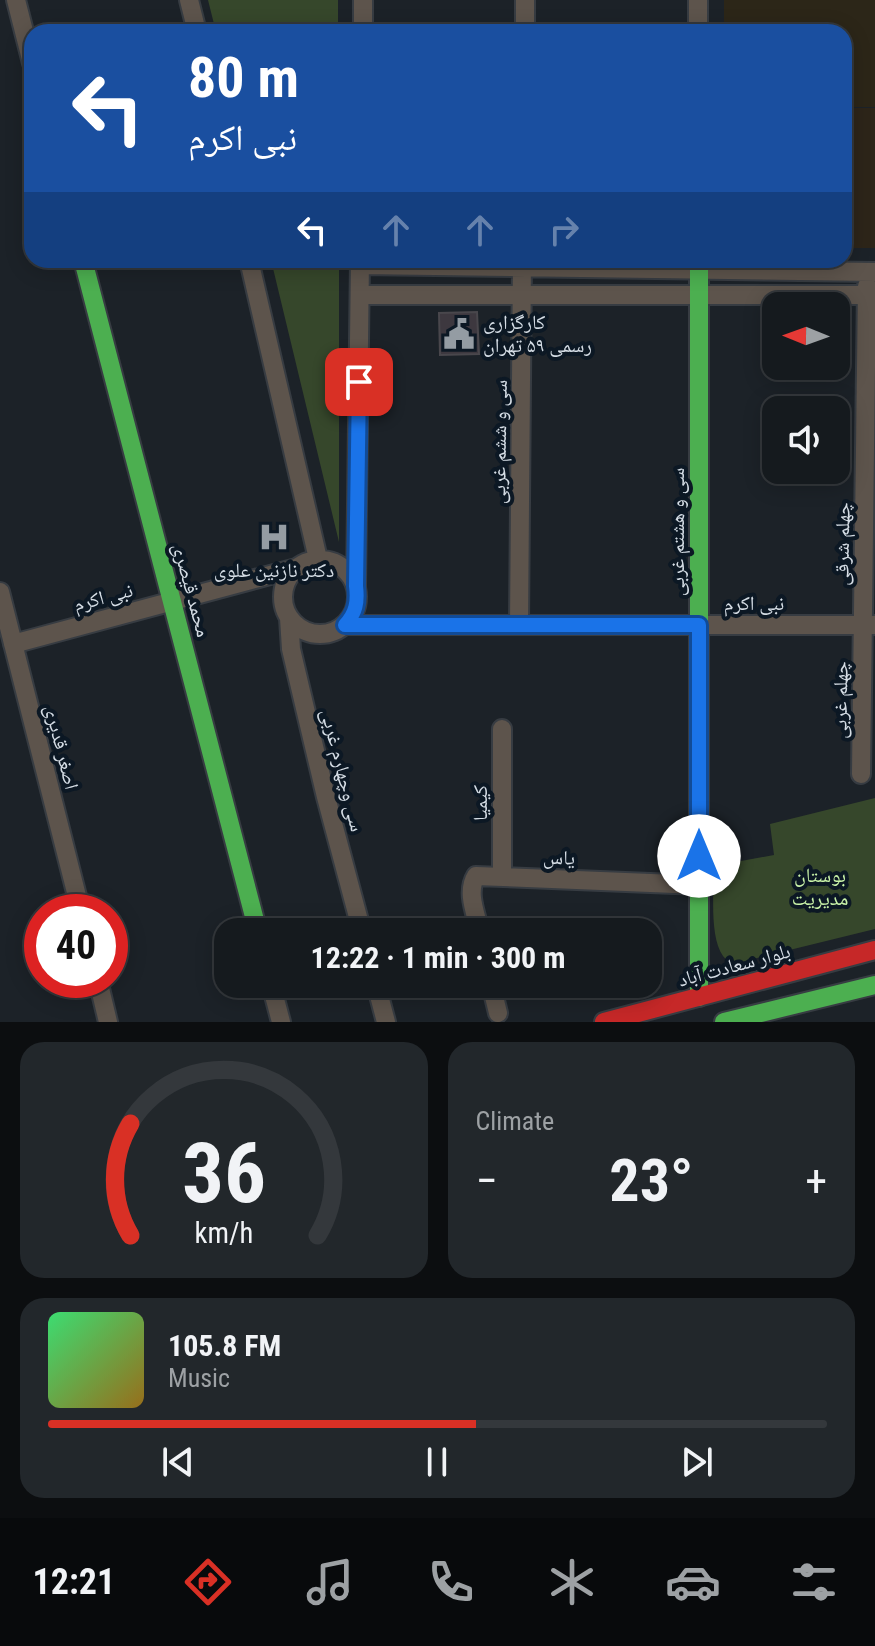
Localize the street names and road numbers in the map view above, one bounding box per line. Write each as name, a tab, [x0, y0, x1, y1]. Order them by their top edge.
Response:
street label: سی و ششم غربی	[486, 380, 514, 504]
street label: سی و هشتم غربی	[665, 468, 691, 596]
street label: چهلم شرقی	[829, 502, 857, 586]
street label: محمد قیصری	[168, 540, 216, 640]
street label: نبی اکرم	[71, 578, 136, 618]
street label: نبی اکرم	[724, 591, 784, 617]
street label: چهلم غربی	[827, 661, 855, 739]
street label: اصغر قدیری	[40, 702, 84, 792]
street label: سی وچهارم غربی	[314, 706, 370, 834]
street label: کیمیا	[468, 785, 492, 821]
street label: یاس	[542, 844, 576, 870]
street label: بلوار سعادت آباد	[675, 938, 793, 992]

